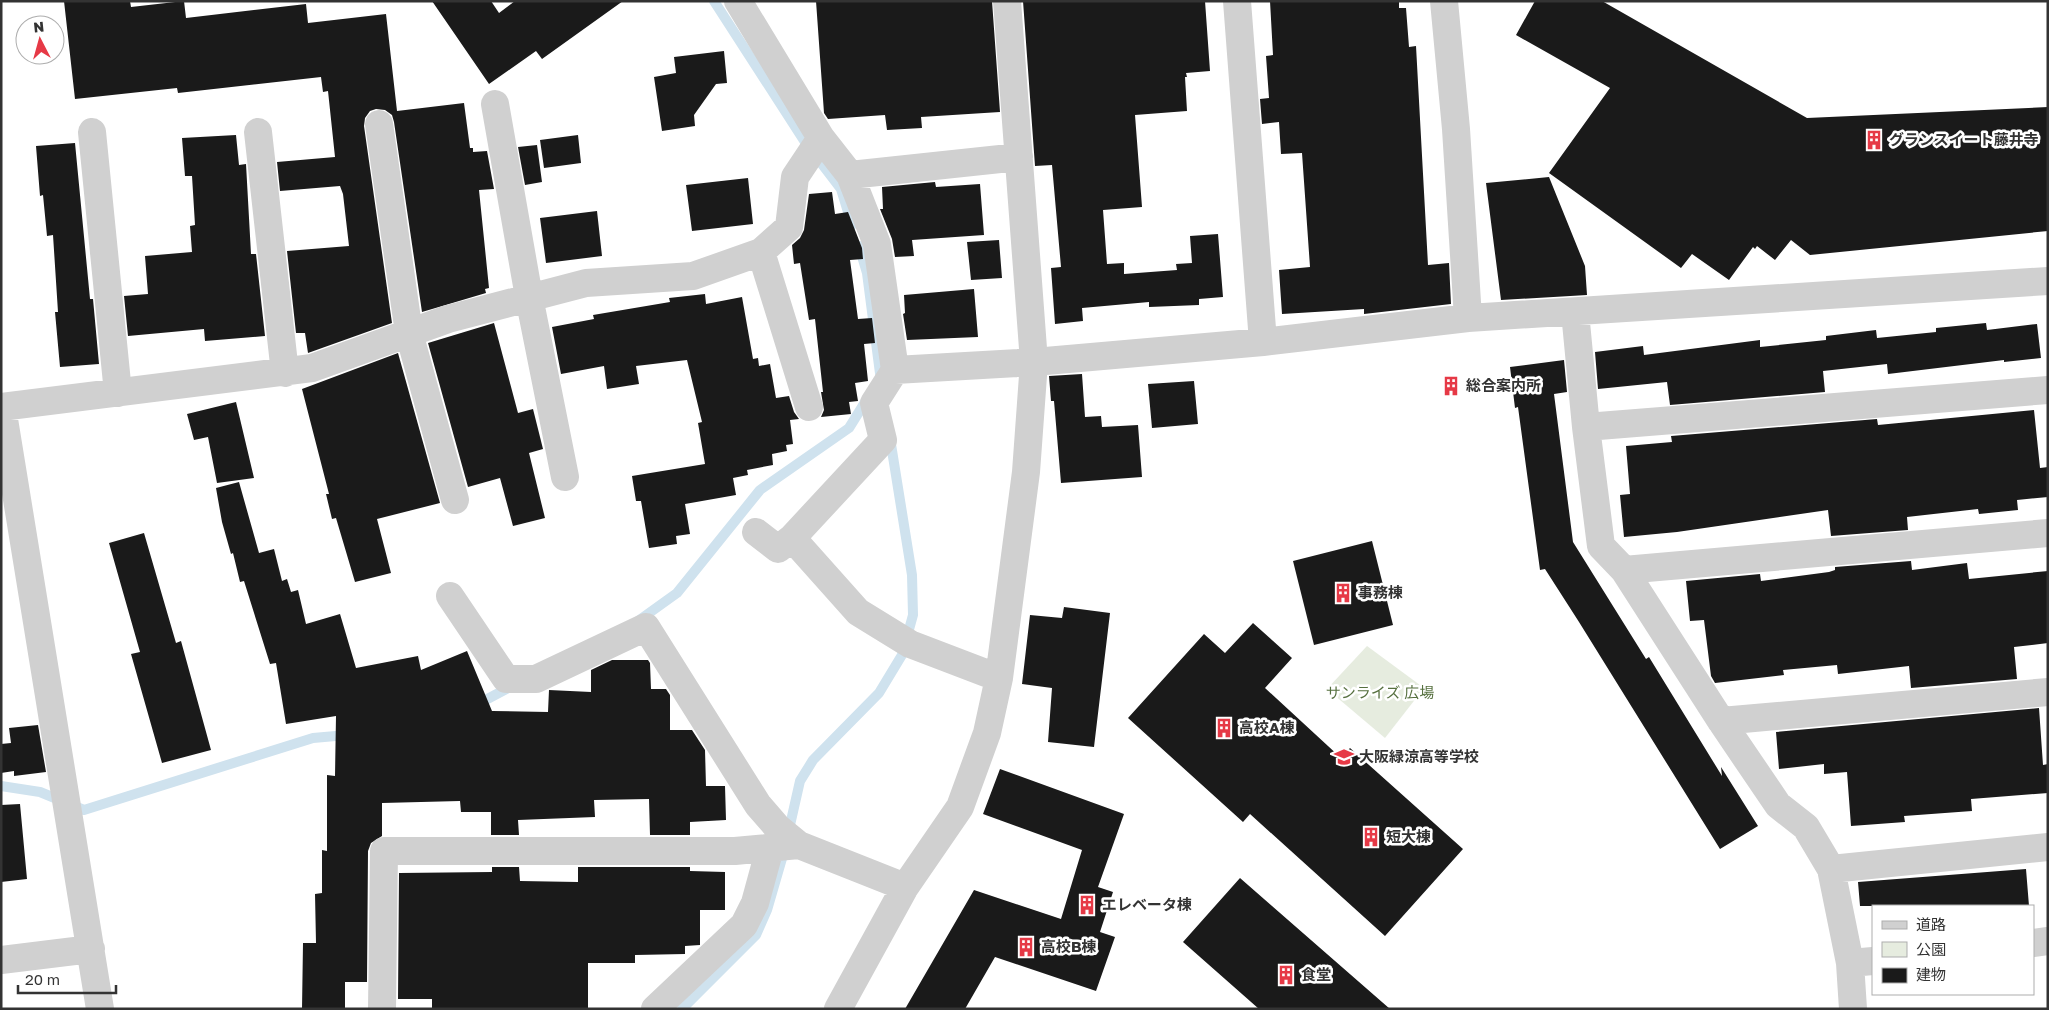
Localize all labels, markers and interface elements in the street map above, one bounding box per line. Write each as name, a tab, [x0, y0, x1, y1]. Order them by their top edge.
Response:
north arrow	[15, 15, 65, 65]
text: N	[32, 18, 45, 36]
building icon: グランスイート藤井寺	[1863, 129, 1885, 151]
place label: グランスイート藤井寺	[1889, 130, 2039, 148]
building icon: 総合案内所	[1440, 375, 1462, 397]
place label: 総合案内所	[1466, 376, 1541, 394]
building icon: 事務棟	[1332, 582, 1354, 604]
place label: 事務棟	[1358, 583, 1403, 601]
park label: サンライズ 広場	[1326, 683, 1434, 701]
building icon: 高校A棟	[1213, 717, 1235, 739]
place label: 高校A棟	[1239, 718, 1295, 736]
school or university icon: 大阪緑涼高等学校	[1333, 746, 1355, 768]
place label: 大阪緑涼高等学校	[1359, 747, 1479, 765]
building icon: 短大棟	[1360, 826, 1382, 848]
place label: 短大棟	[1386, 827, 1431, 845]
building icon: エレベータ棟	[1076, 894, 1098, 916]
place label: エレベータ棟	[1102, 895, 1192, 913]
legend	[1872, 905, 2034, 995]
text: 道路	[1916, 915, 1946, 933]
building icon: 高校B棟	[1015, 936, 1037, 958]
place label: 高校B棟	[1041, 937, 1097, 955]
text: 公園	[1916, 940, 1946, 958]
scale bar	[18, 962, 115, 994]
building icon: 食堂	[1275, 964, 1297, 986]
place label: 食堂	[1301, 965, 1331, 983]
text: 建物	[1916, 965, 1946, 983]
text: 20 m	[25, 970, 60, 988]

